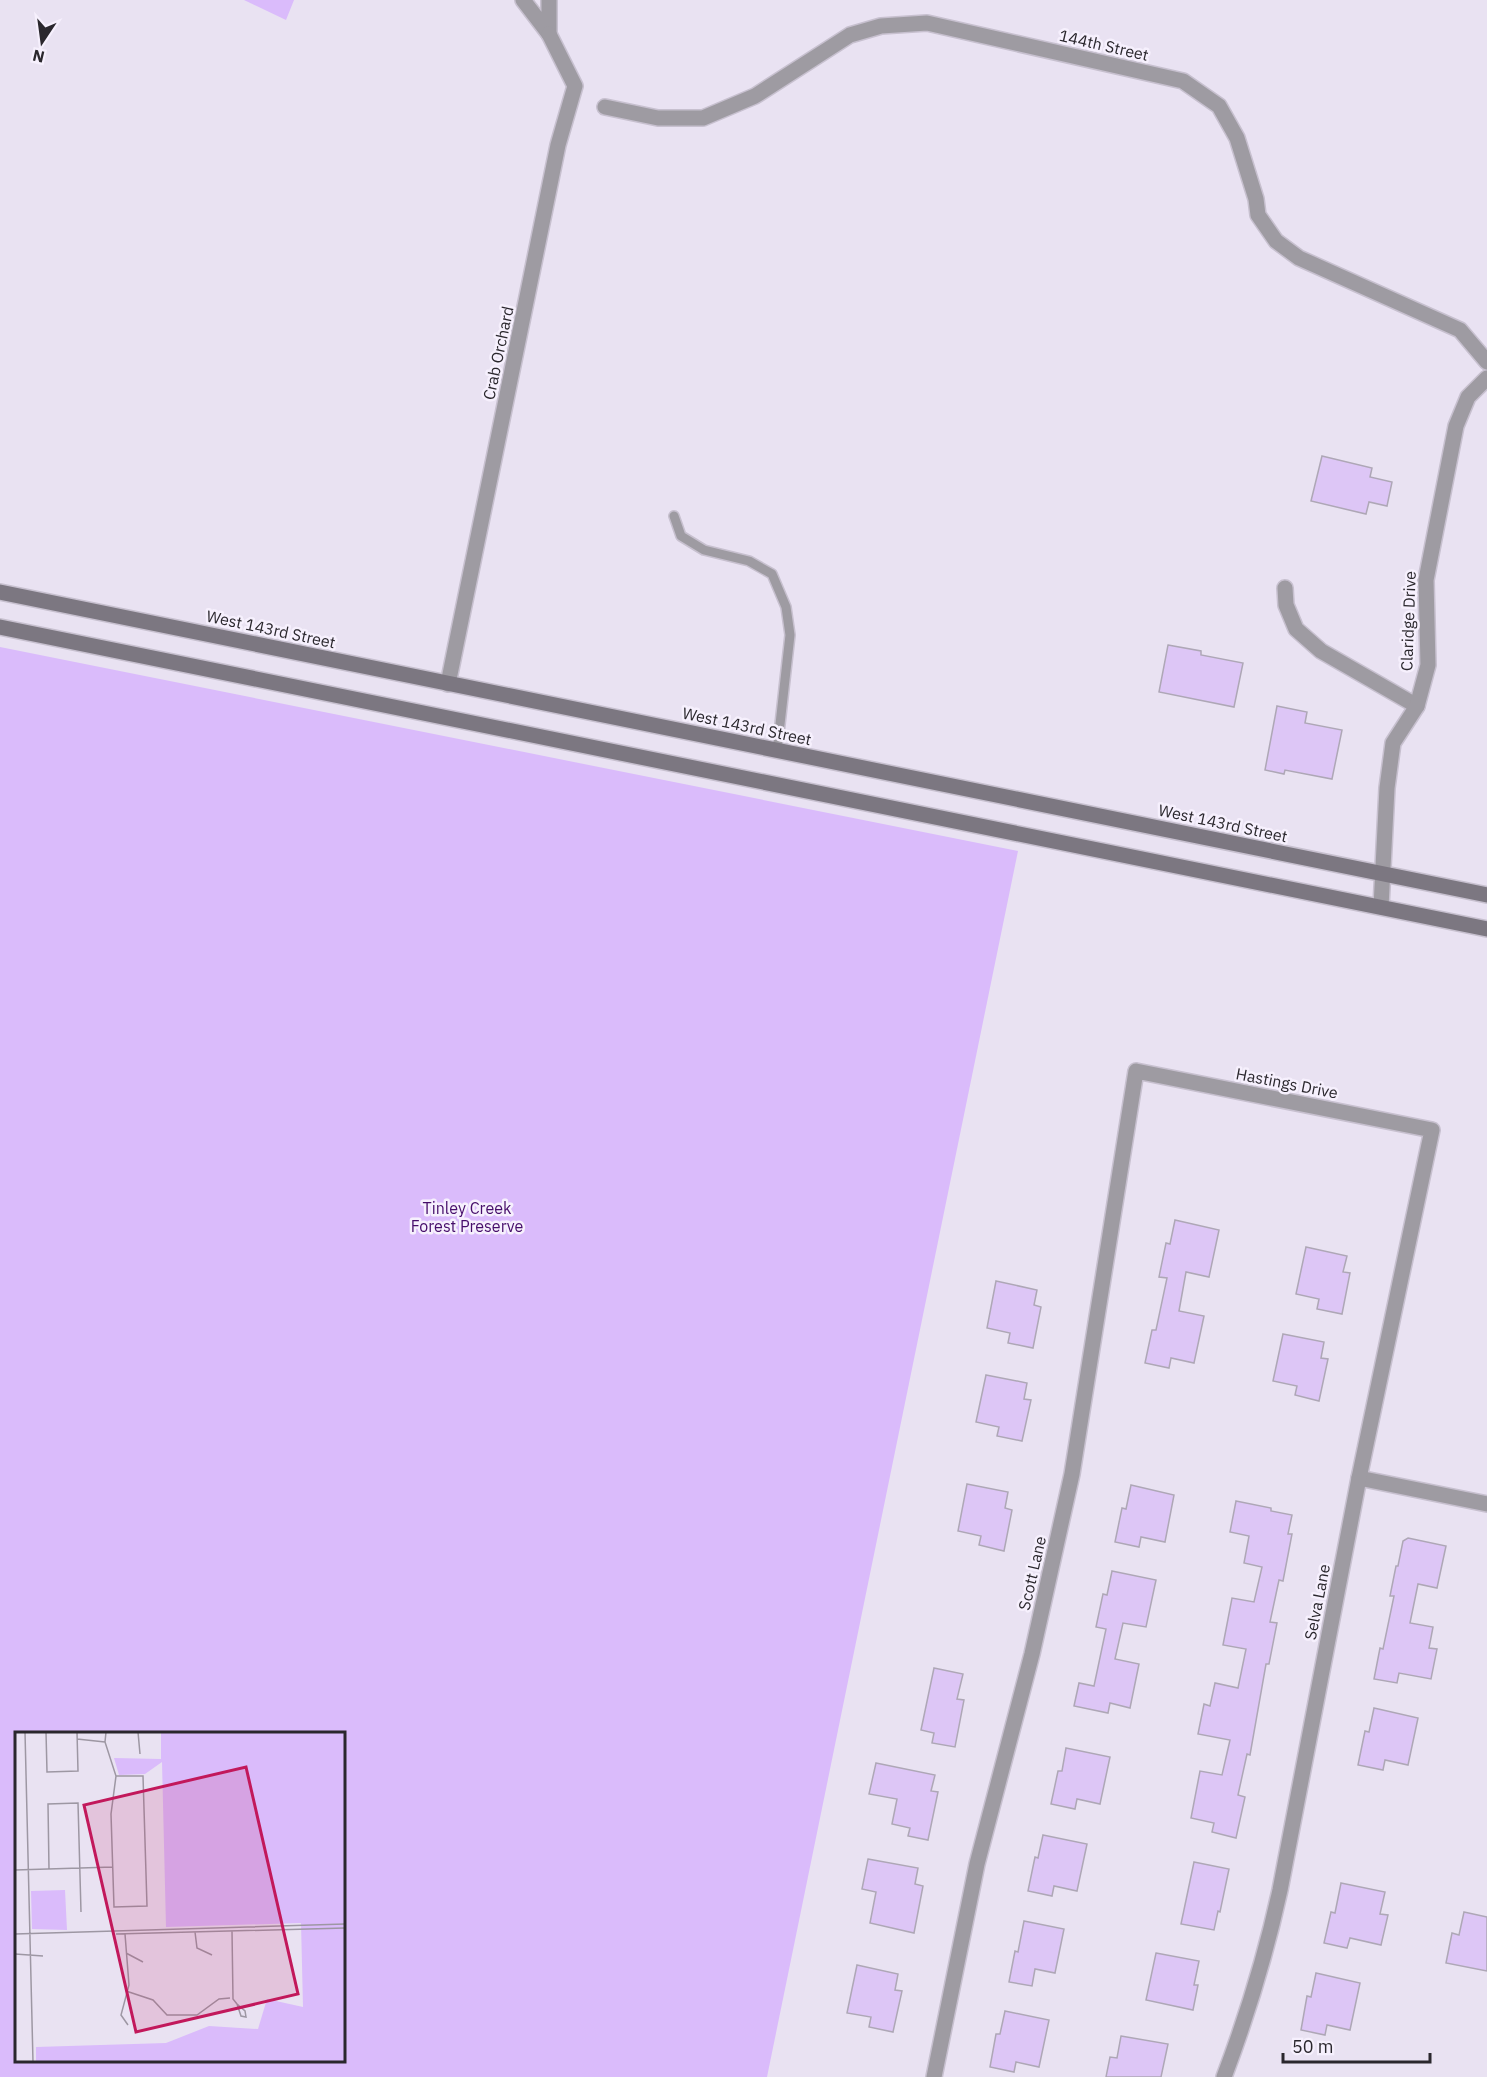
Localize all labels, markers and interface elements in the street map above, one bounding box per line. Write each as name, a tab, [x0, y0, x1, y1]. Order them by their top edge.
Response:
north arrow	[12, 12, 72, 72]
street label: 144th Street	[1057, 25, 1151, 65]
text: N	[31, 46, 47, 68]
street label: Crab Orchard	[478, 304, 518, 402]
street label: Claridge Drive	[1396, 570, 1420, 671]
street label: West 143rd Street	[205, 606, 337, 652]
street label: West 143rd Street	[681, 703, 813, 749]
street label: West 143rd Street	[1157, 800, 1289, 846]
street label: Hastings Drive	[1234, 1063, 1340, 1103]
park label: Tinley Creek Forest Preserve	[411, 1198, 523, 1236]
street label: Scott Lane	[1014, 1534, 1050, 1612]
street label: Selva Lane	[1300, 1562, 1334, 1642]
inset map	[15, 1732, 345, 2062]
scale bar	[1283, 2026, 1430, 2064]
text: 50 m	[1292, 2035, 1334, 2058]

